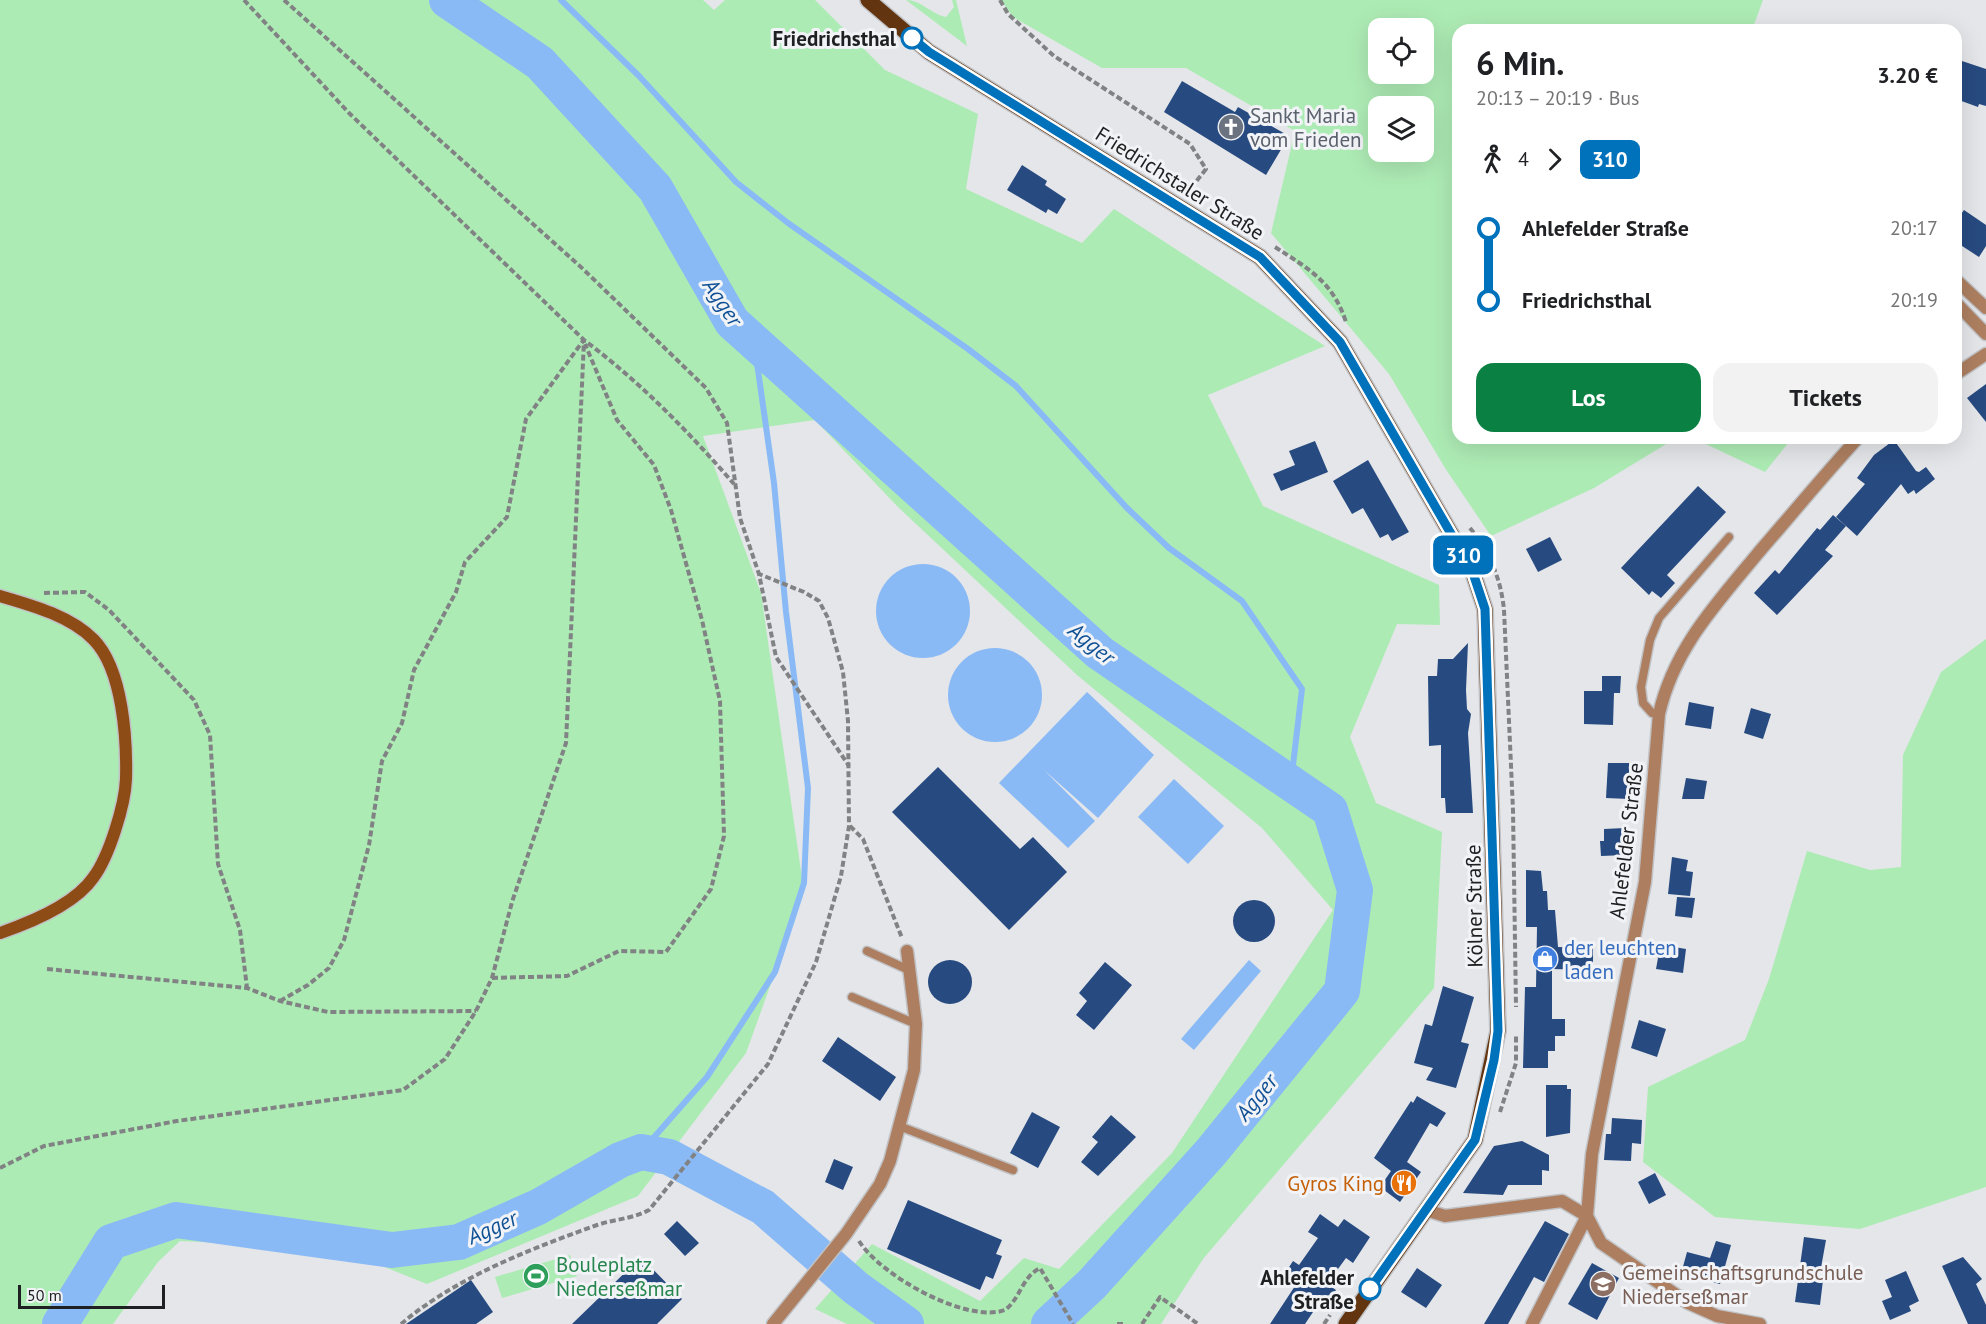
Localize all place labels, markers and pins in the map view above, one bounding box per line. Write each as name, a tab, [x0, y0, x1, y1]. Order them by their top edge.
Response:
place label: Friedrichsthal	[773, 25, 897, 52]
marker: Friedrichsthal	[901, 27, 923, 49]
place label: Sankt Maria vom Frieden	[1250, 102, 1362, 153]
church icon: Sankt Maria vom Frieden	[1216, 112, 1246, 142]
place label: der leuchten laden	[1564, 934, 1677, 985]
shop icon: der leuchten laden	[1530, 944, 1560, 974]
restaurant icon: Gyros King	[1389, 1168, 1419, 1198]
place label: Gyros King	[1287, 1170, 1384, 1197]
place label: Bouleplatz Niederseßmar	[556, 1251, 682, 1302]
place label: Gemeinschaftsgrundschule Niederseßmar	[1622, 1259, 1863, 1310]
sports icon: Bouleplatz Niederseßmar	[521, 1261, 551, 1291]
place label: Ahlefelder Straße	[1260, 1264, 1355, 1315]
school or university icon: Gemeinschaftsgrundschule Niederseßmar	[1588, 1269, 1618, 1299]
marker: Ahlefelder Straße	[1359, 1278, 1381, 1300]

